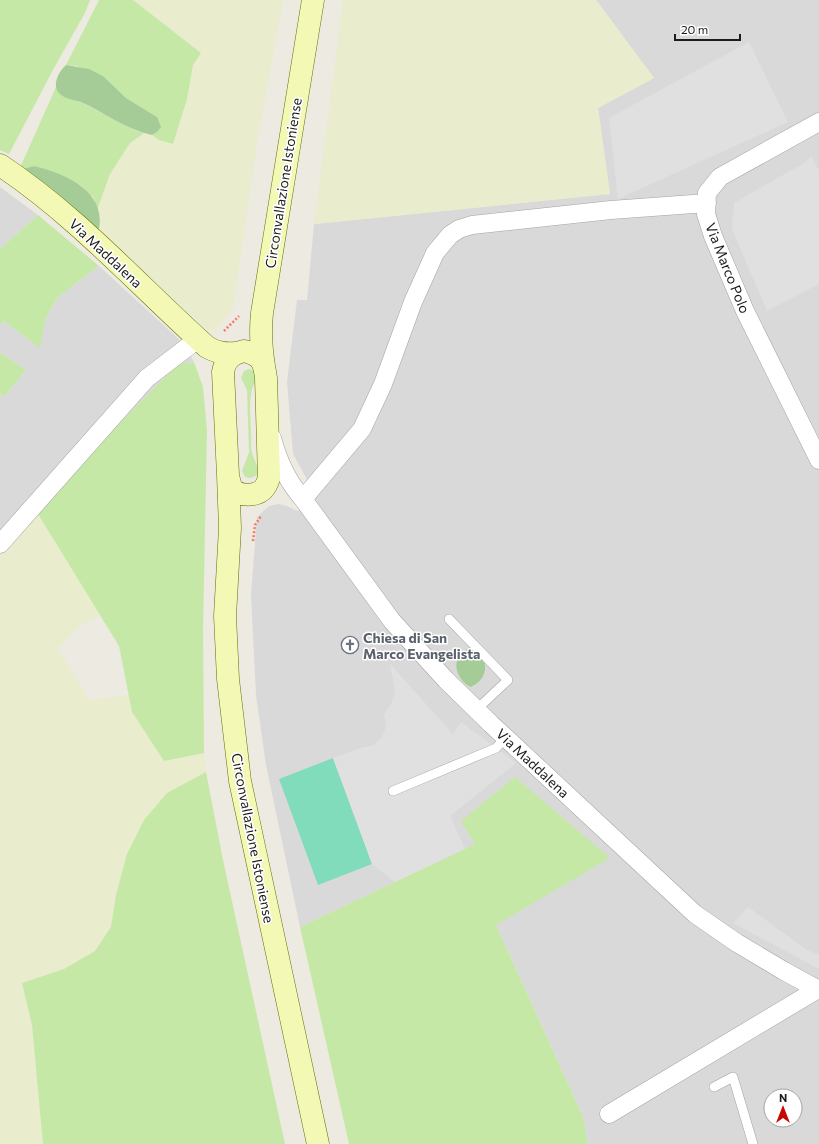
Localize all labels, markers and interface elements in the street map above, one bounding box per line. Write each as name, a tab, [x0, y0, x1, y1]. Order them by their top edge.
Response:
scale bar	[675, 16, 740, 42]
text: 20 m	[681, 22, 708, 36]
street label: Circonvallazione Istoniense	[261, 96, 305, 270]
street label: Via Maddalena	[66, 215, 146, 291]
street label: Via Marco Polo	[702, 220, 754, 316]
place label: Chiesa di San Marco Evangelista	[363, 629, 480, 662]
church icon: Chiesa di San Marco Evangelista	[340, 635, 360, 655]
street label: Via Maddalena	[493, 725, 573, 801]
street label: Circonvallazione Istoniense	[228, 752, 278, 924]
north arrow	[763, 1088, 803, 1128]
text: N	[779, 1091, 787, 1104]

